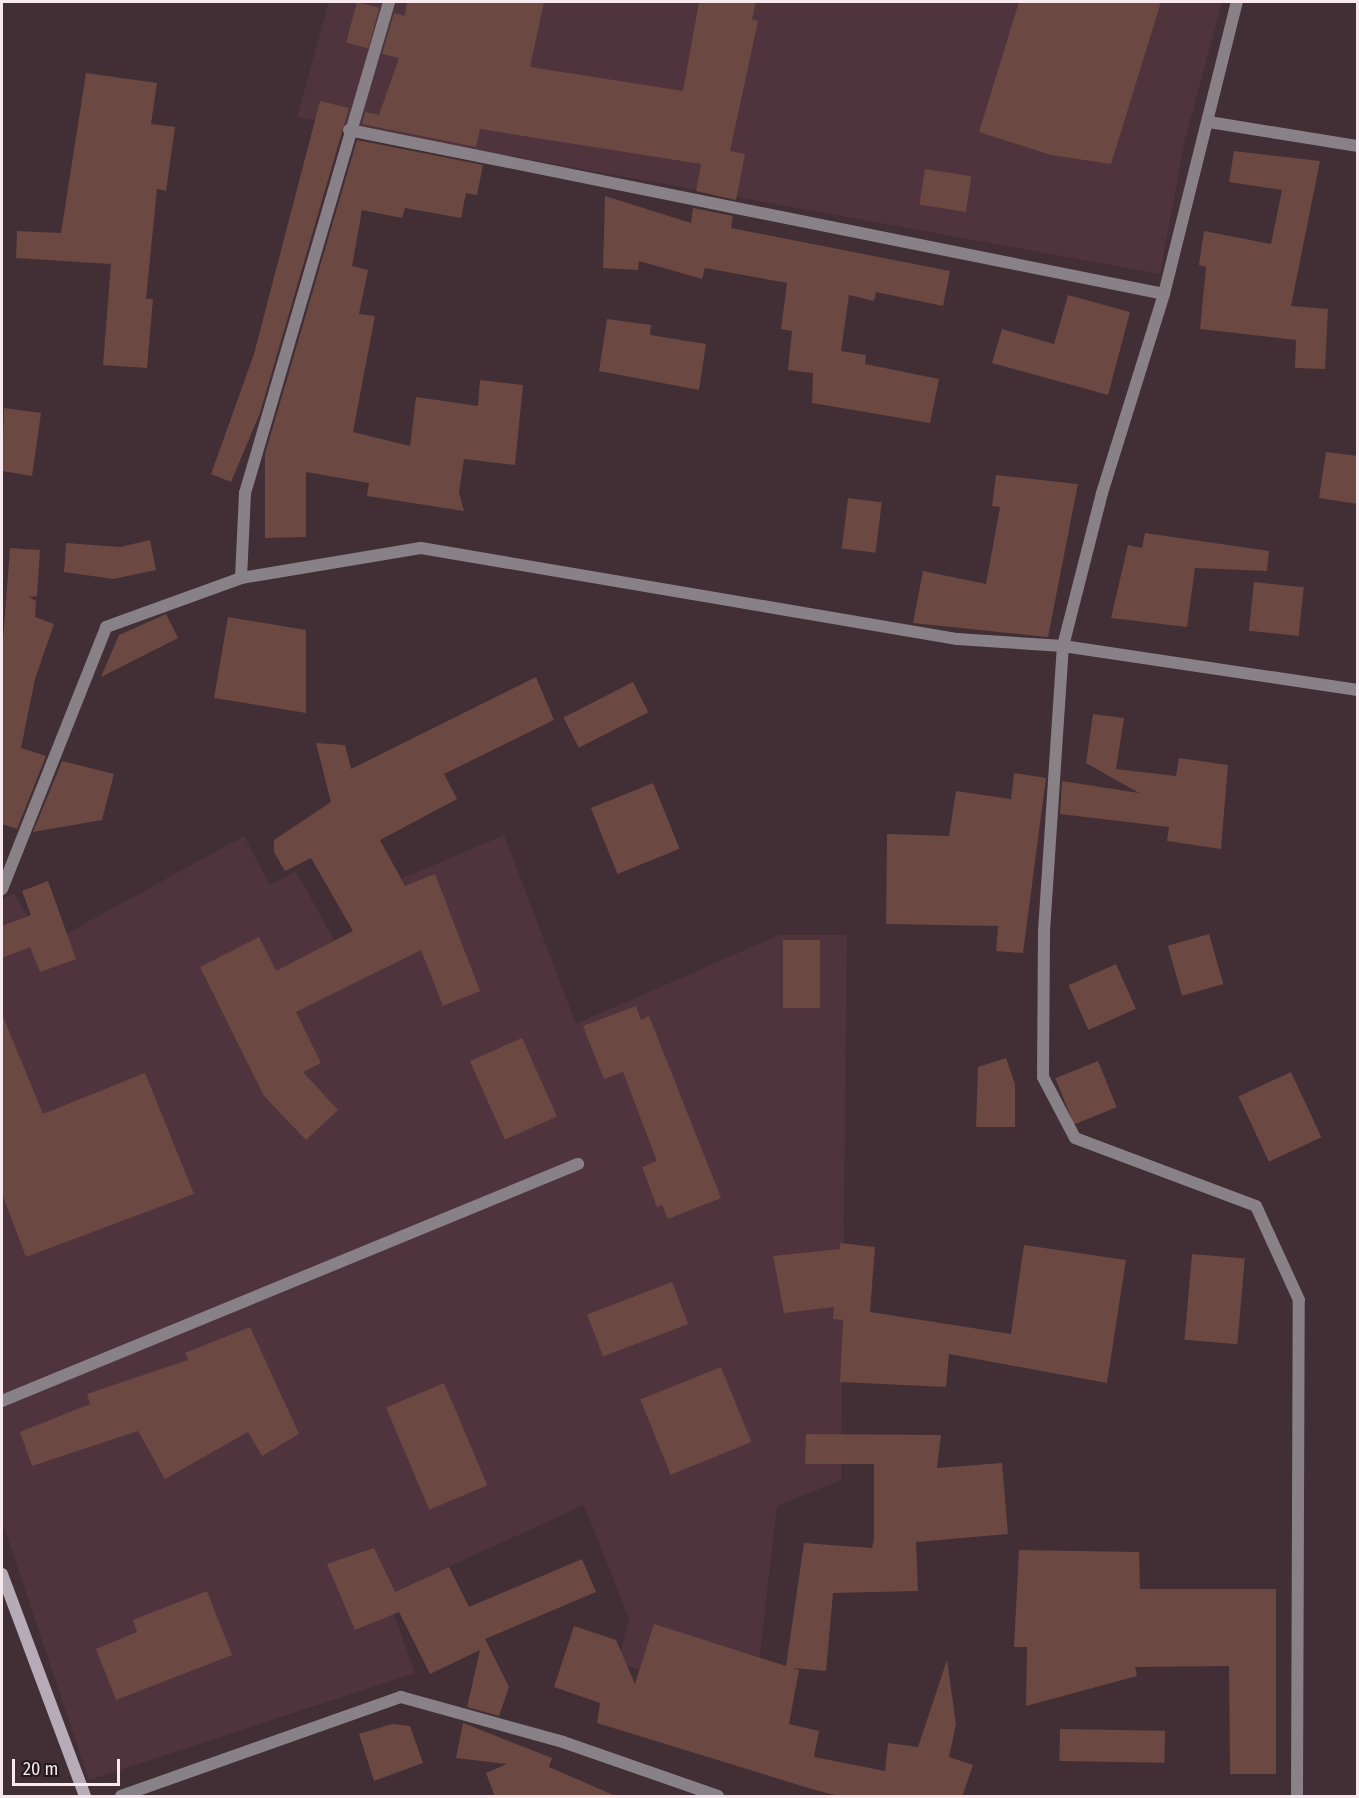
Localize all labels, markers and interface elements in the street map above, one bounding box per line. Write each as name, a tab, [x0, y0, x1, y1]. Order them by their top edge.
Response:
scale bar	[15, 1747, 123, 1785]
text: 20 m	[23, 1758, 58, 1780]

